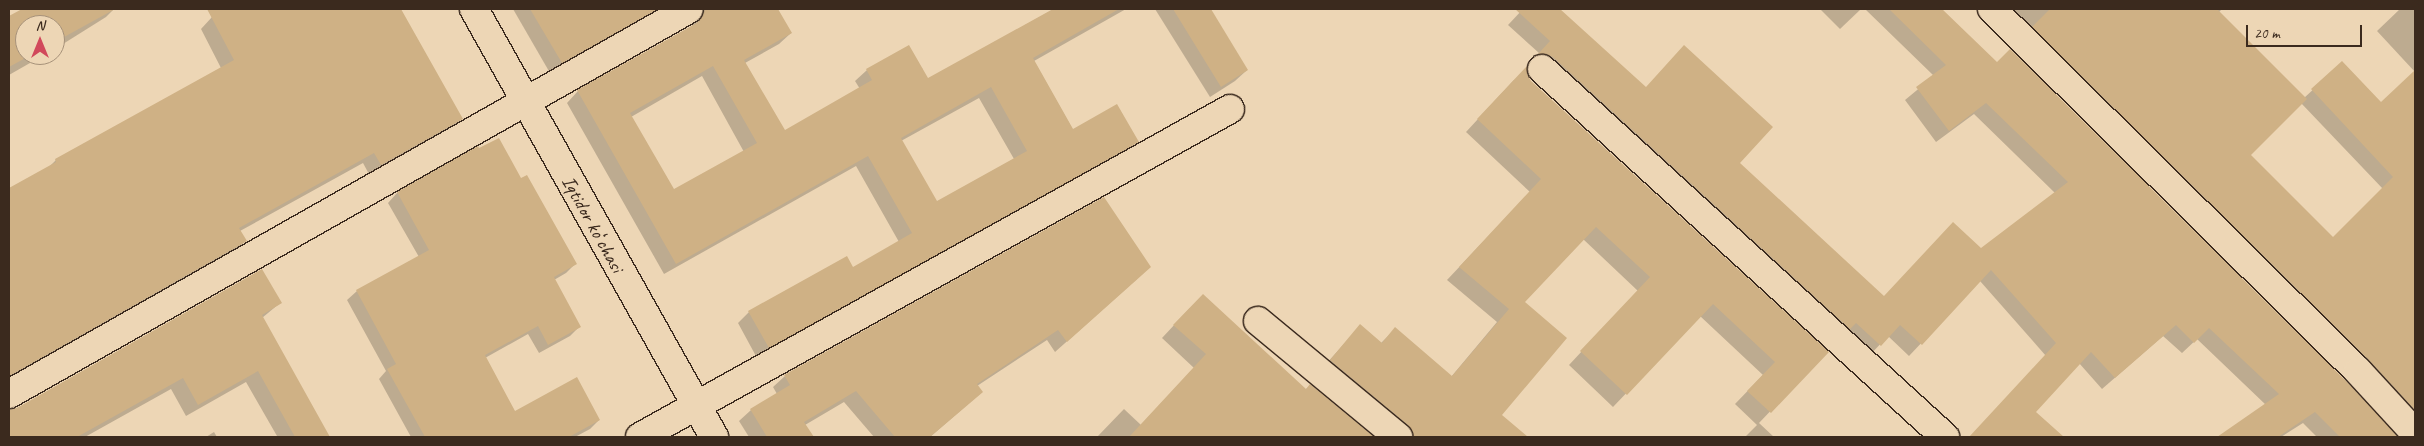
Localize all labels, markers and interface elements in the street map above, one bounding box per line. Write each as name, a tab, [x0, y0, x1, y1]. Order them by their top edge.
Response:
north arrow	[15, 15, 65, 65]
scale bar	[2249, 15, 2365, 47]
text: N	[36, 17, 44, 34]
text: 20 m	[2254, 24, 2280, 43]
street label: Iqtidor koʻchasi	[557, 171, 629, 277]

